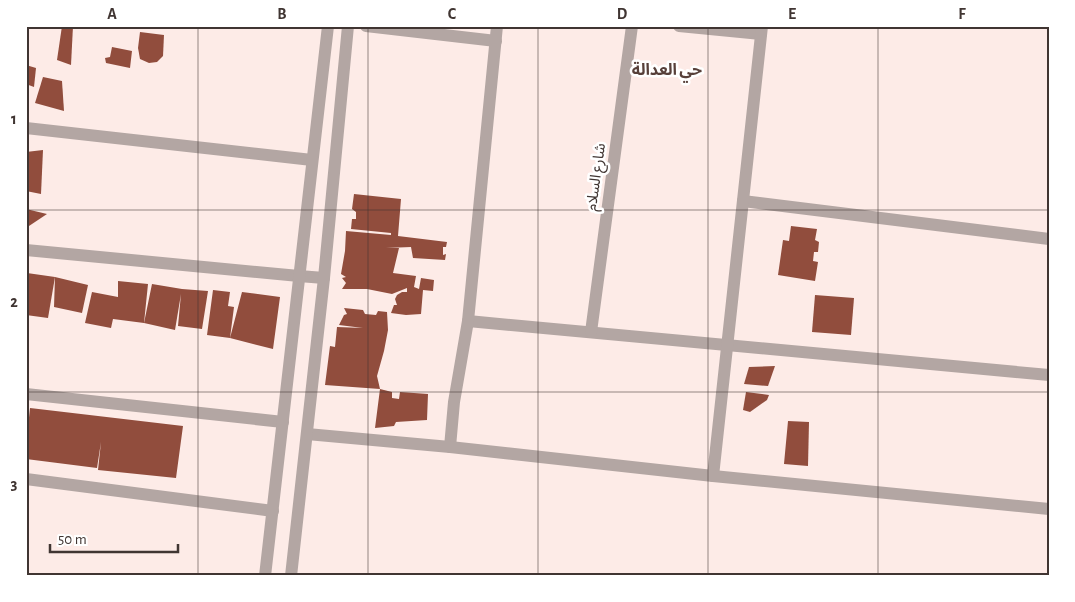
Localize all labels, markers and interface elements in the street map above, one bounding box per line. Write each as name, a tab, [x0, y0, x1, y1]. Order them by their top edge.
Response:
text: A	[107, 6, 117, 22]
text: B	[277, 6, 287, 22]
text: C	[448, 6, 457, 22]
text: D	[617, 6, 628, 22]
text: E	[788, 6, 796, 22]
text: F	[958, 6, 966, 22]
district label: حي العدالة	[632, 61, 702, 83]
text: 1	[11, 111, 17, 127]
street label: شارع السلام	[584, 142, 612, 212]
text: 2	[10, 294, 18, 310]
text: 3	[11, 476, 18, 492]
scale bar	[50, 522, 178, 554]
text: 50 m	[58, 532, 87, 547]

